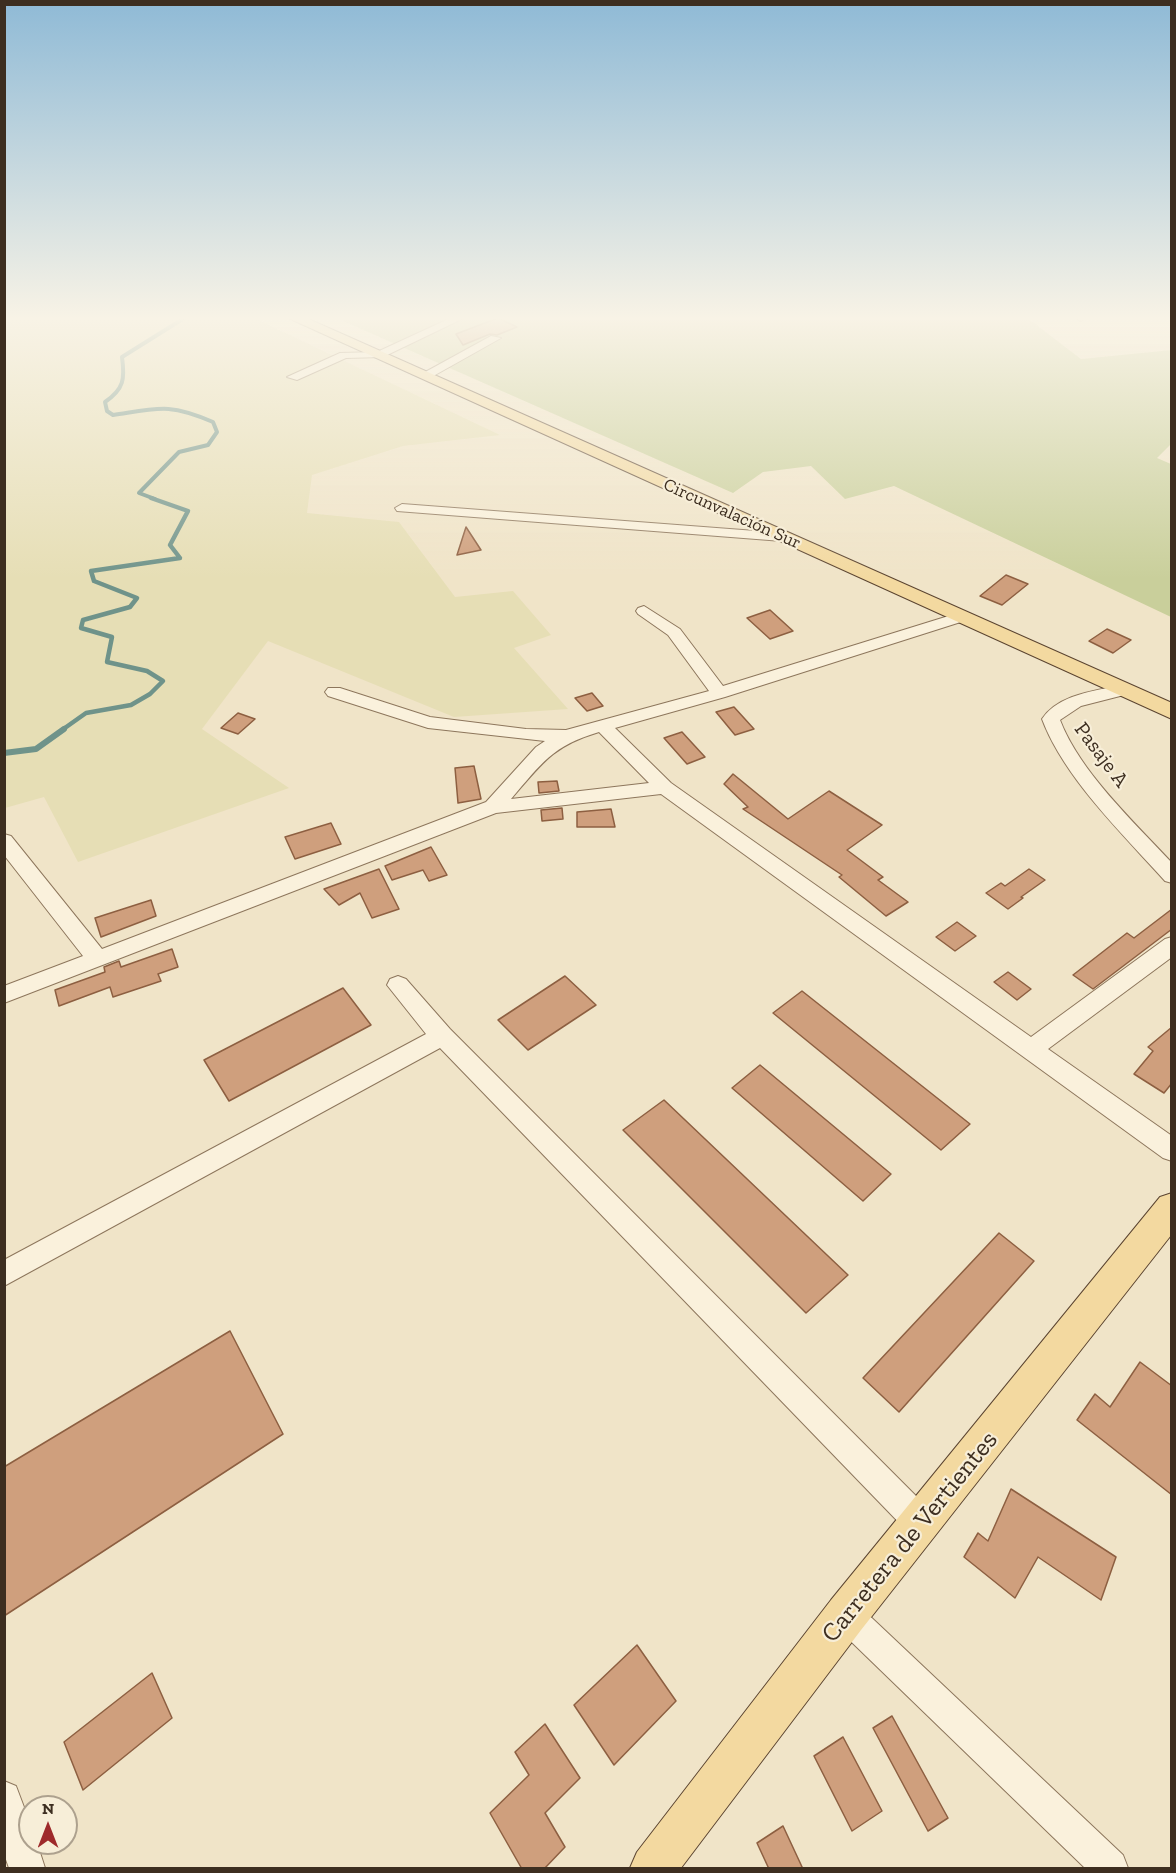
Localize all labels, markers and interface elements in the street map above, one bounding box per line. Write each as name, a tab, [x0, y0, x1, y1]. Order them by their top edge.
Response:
street label: Circunvalación Sur	[660, 474, 804, 554]
street label: Pasaje A	[1068, 717, 1134, 793]
street label: Carretera de Vertientes	[815, 1425, 1005, 1649]
north arrow	[18, 1795, 78, 1855]
text: N	[42, 1799, 54, 1818]

